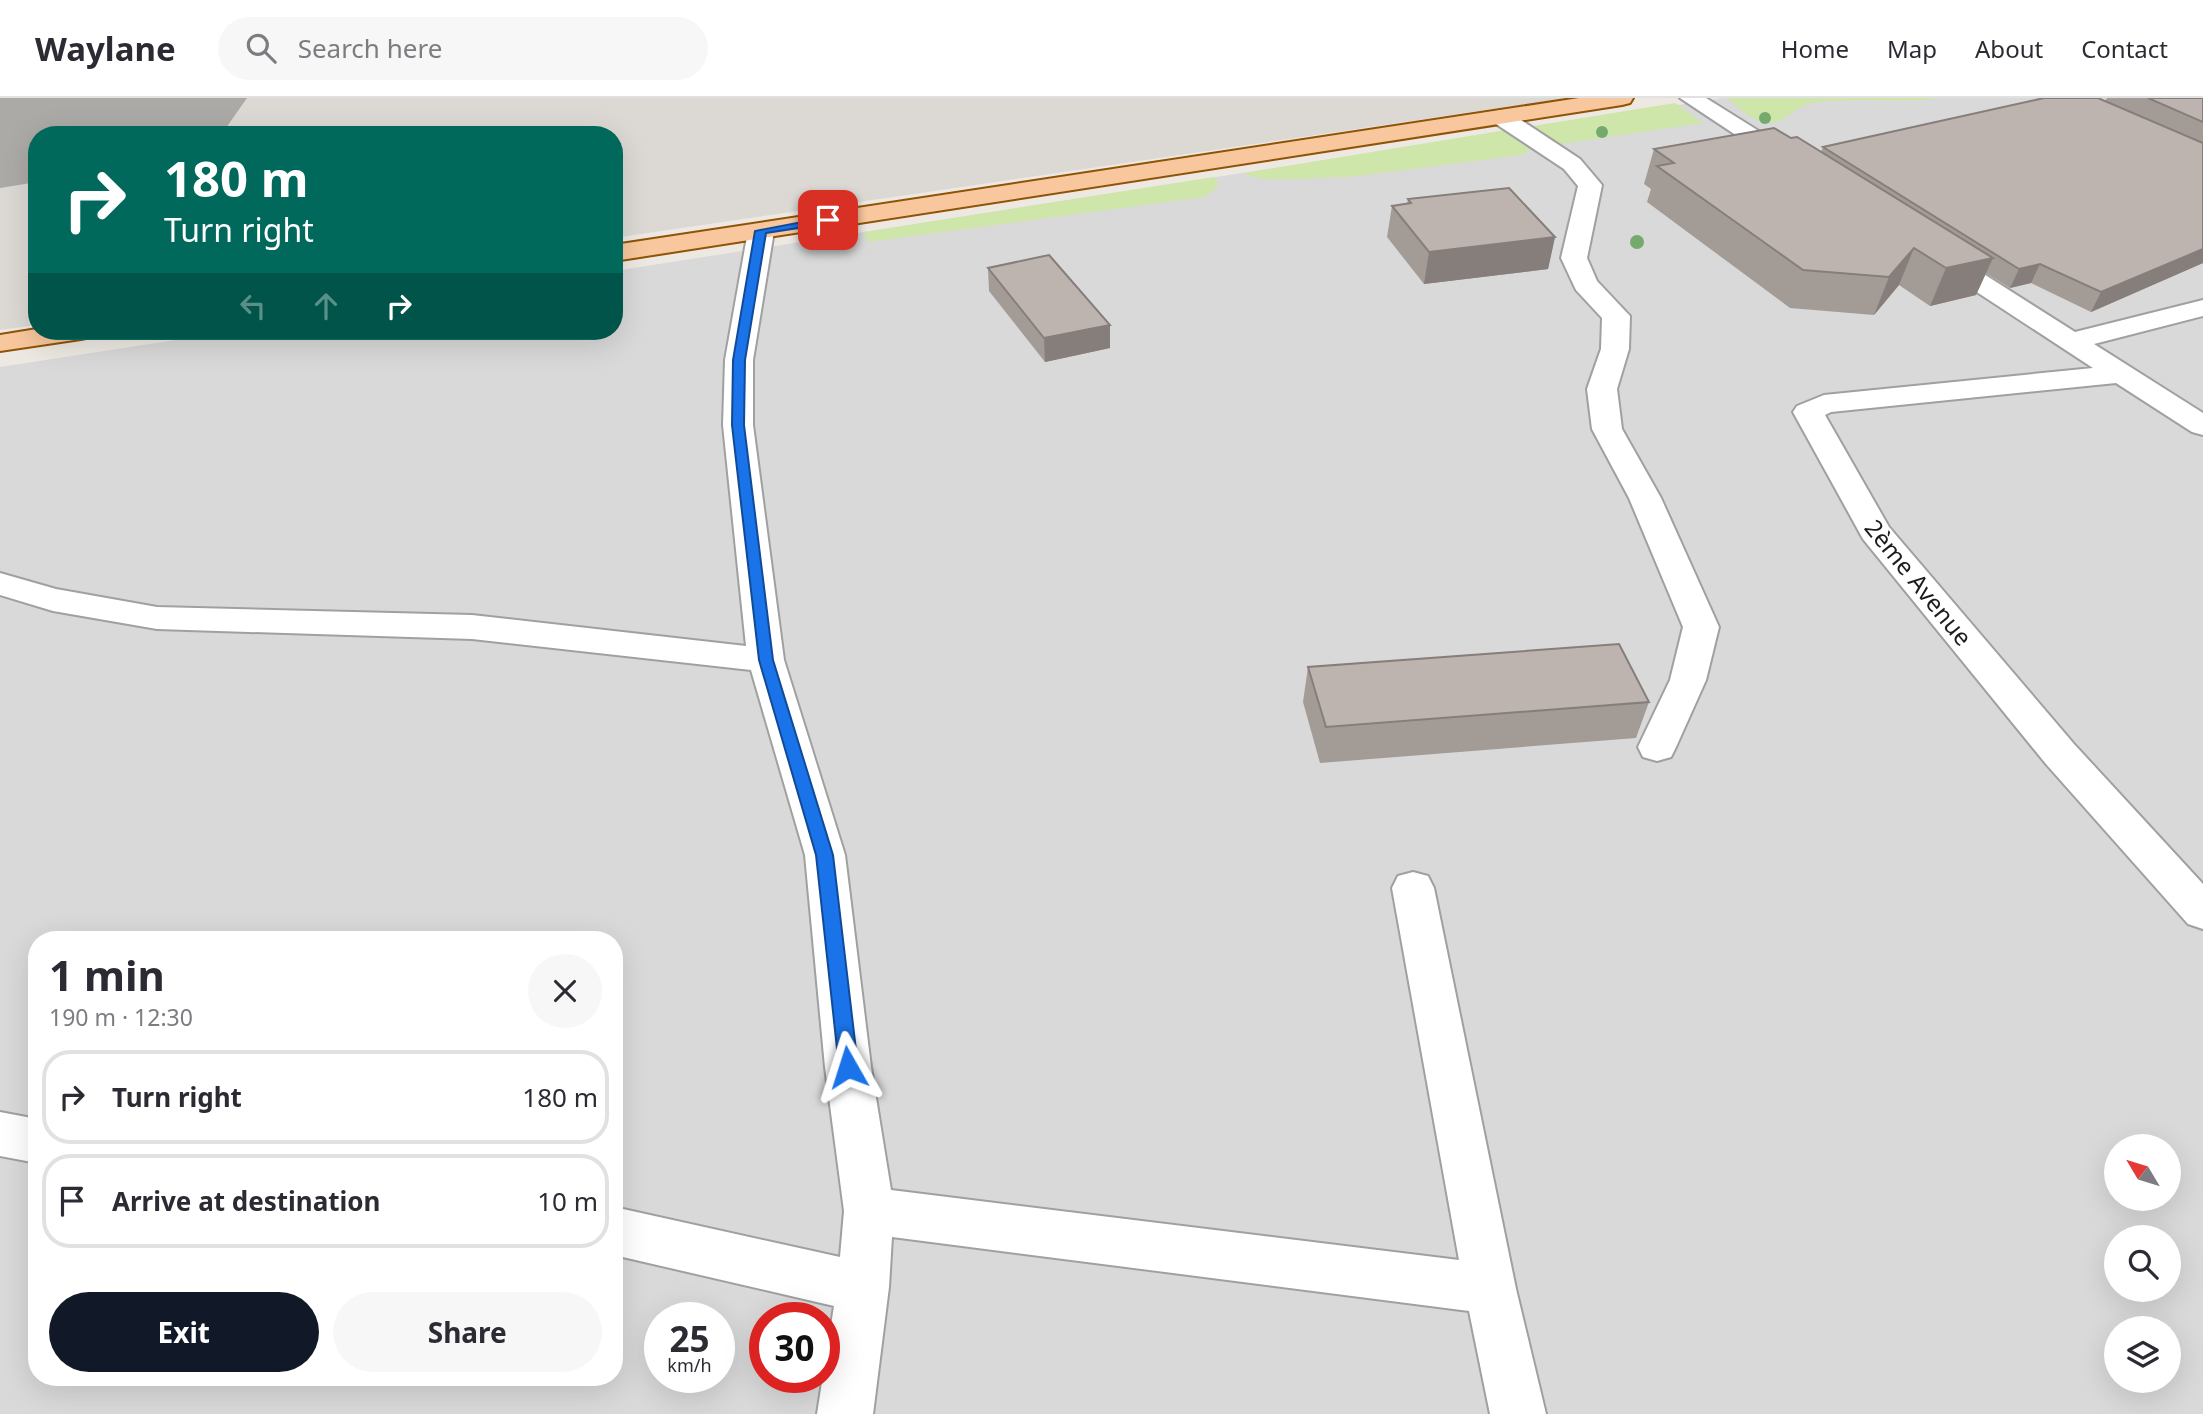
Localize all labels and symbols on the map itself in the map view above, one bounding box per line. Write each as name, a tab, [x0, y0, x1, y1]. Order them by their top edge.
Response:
pin	[798, 190, 858, 250]
street label: 2ème Avenue	[1858, 512, 1980, 652]
position arrow	[811, 1030, 885, 1104]
north arrow	[2104, 1134, 2180, 1211]
speed limit sign: 30	[749, 1302, 840, 1393]

